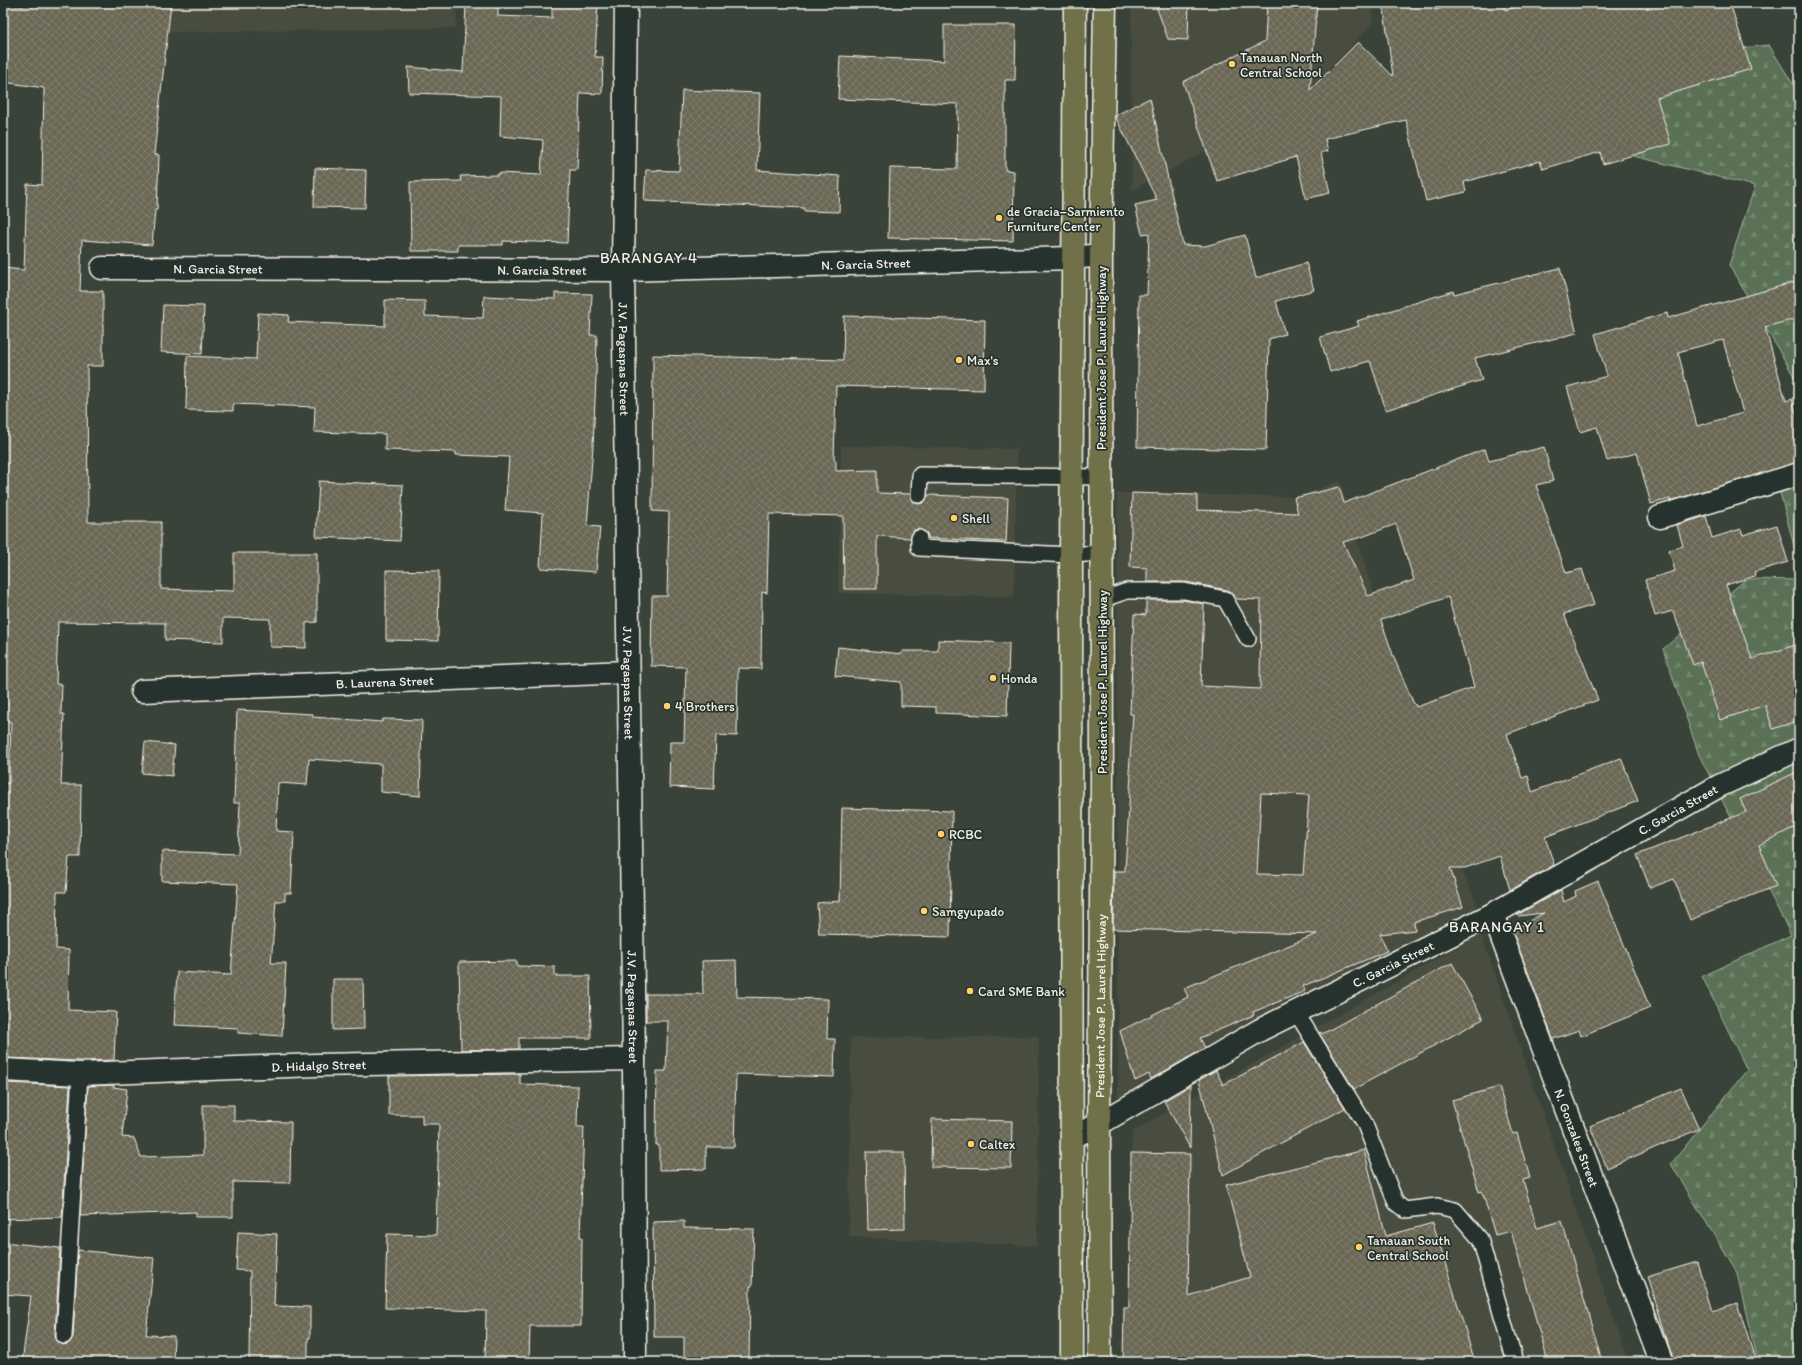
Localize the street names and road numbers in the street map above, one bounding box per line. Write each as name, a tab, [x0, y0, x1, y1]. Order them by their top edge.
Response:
street label: N. Garcia Street	[821, 255, 911, 273]
street label: N. Garcia Street	[173, 261, 263, 277]
street label: N. Garcia Street	[497, 263, 587, 278]
street label: President Jose P. Laurel Highway	[1094, 266, 1109, 450]
street label: J.V. Pagaspas Street	[615, 302, 632, 416]
street label: President Jose P. Laurel Highway	[1095, 590, 1110, 774]
street label: J.V. Pagaspas Street	[620, 626, 637, 740]
street label: B. Laurena Street	[336, 673, 434, 691]
street label: C. Garcia Street	[1635, 781, 1720, 838]
street label: President Jose P. Laurel Highway	[1092, 914, 1109, 1098]
street label: C. Garcia Street	[1350, 938, 1436, 991]
street label: J.V. Pagaspas Street	[624, 950, 641, 1064]
street label: D. Hidalgo Street	[271, 1057, 366, 1075]
street label: N. Gonzales Street	[1551, 1087, 1602, 1189]

